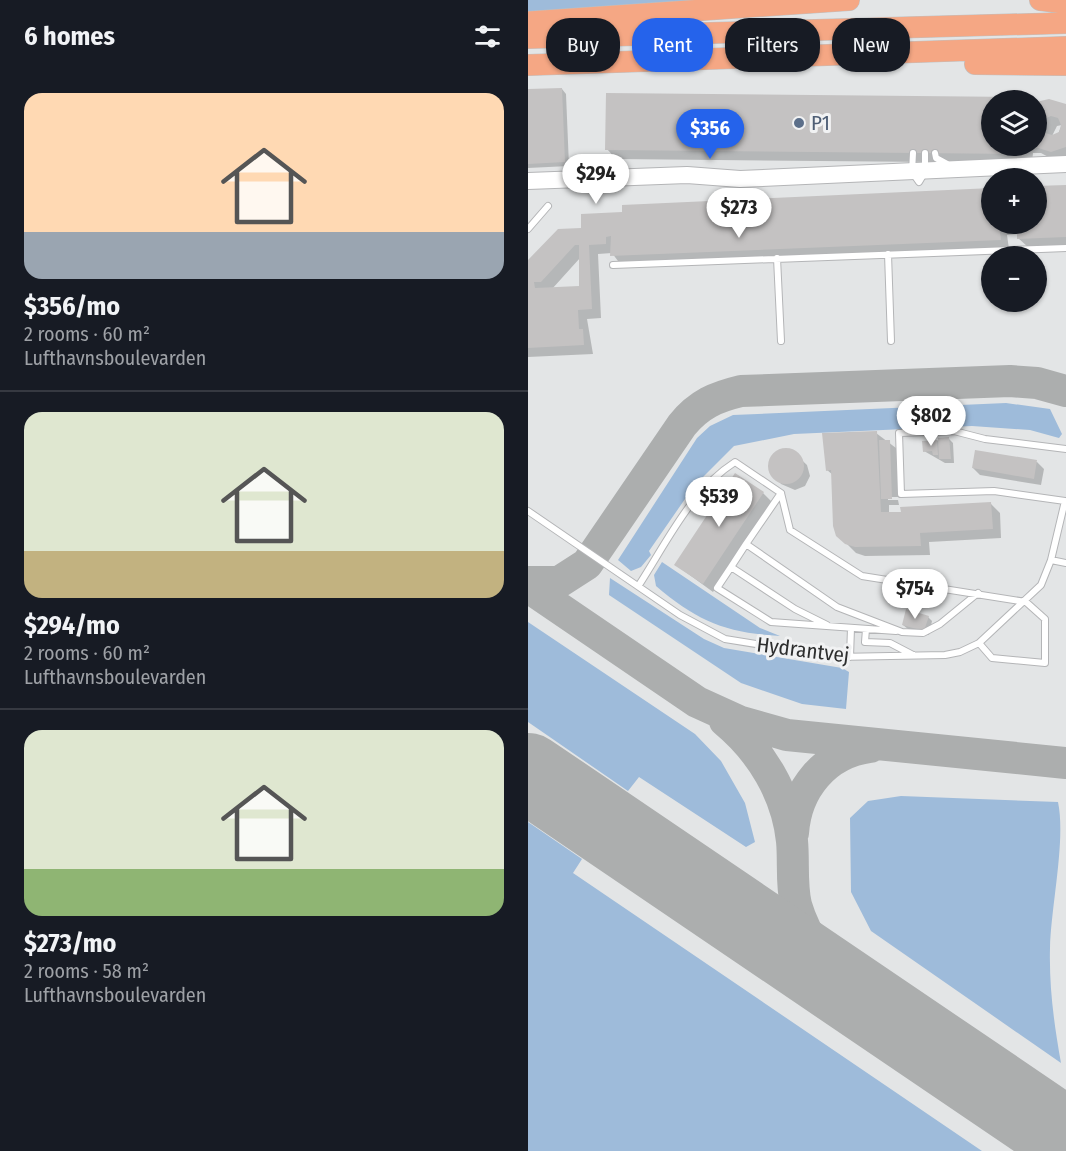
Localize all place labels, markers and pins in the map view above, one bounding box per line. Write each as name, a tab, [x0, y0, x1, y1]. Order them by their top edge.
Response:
pin: $356	[674, 109, 746, 160]
place label: P1	[811, 110, 830, 136]
marker: P1	[792, 116, 806, 130]
pin: $294	[560, 154, 632, 205]
pin: $273	[703, 188, 775, 239]
pin: $802	[895, 396, 967, 447]
pin: $539	[683, 477, 755, 528]
pin: $754	[879, 569, 951, 620]

